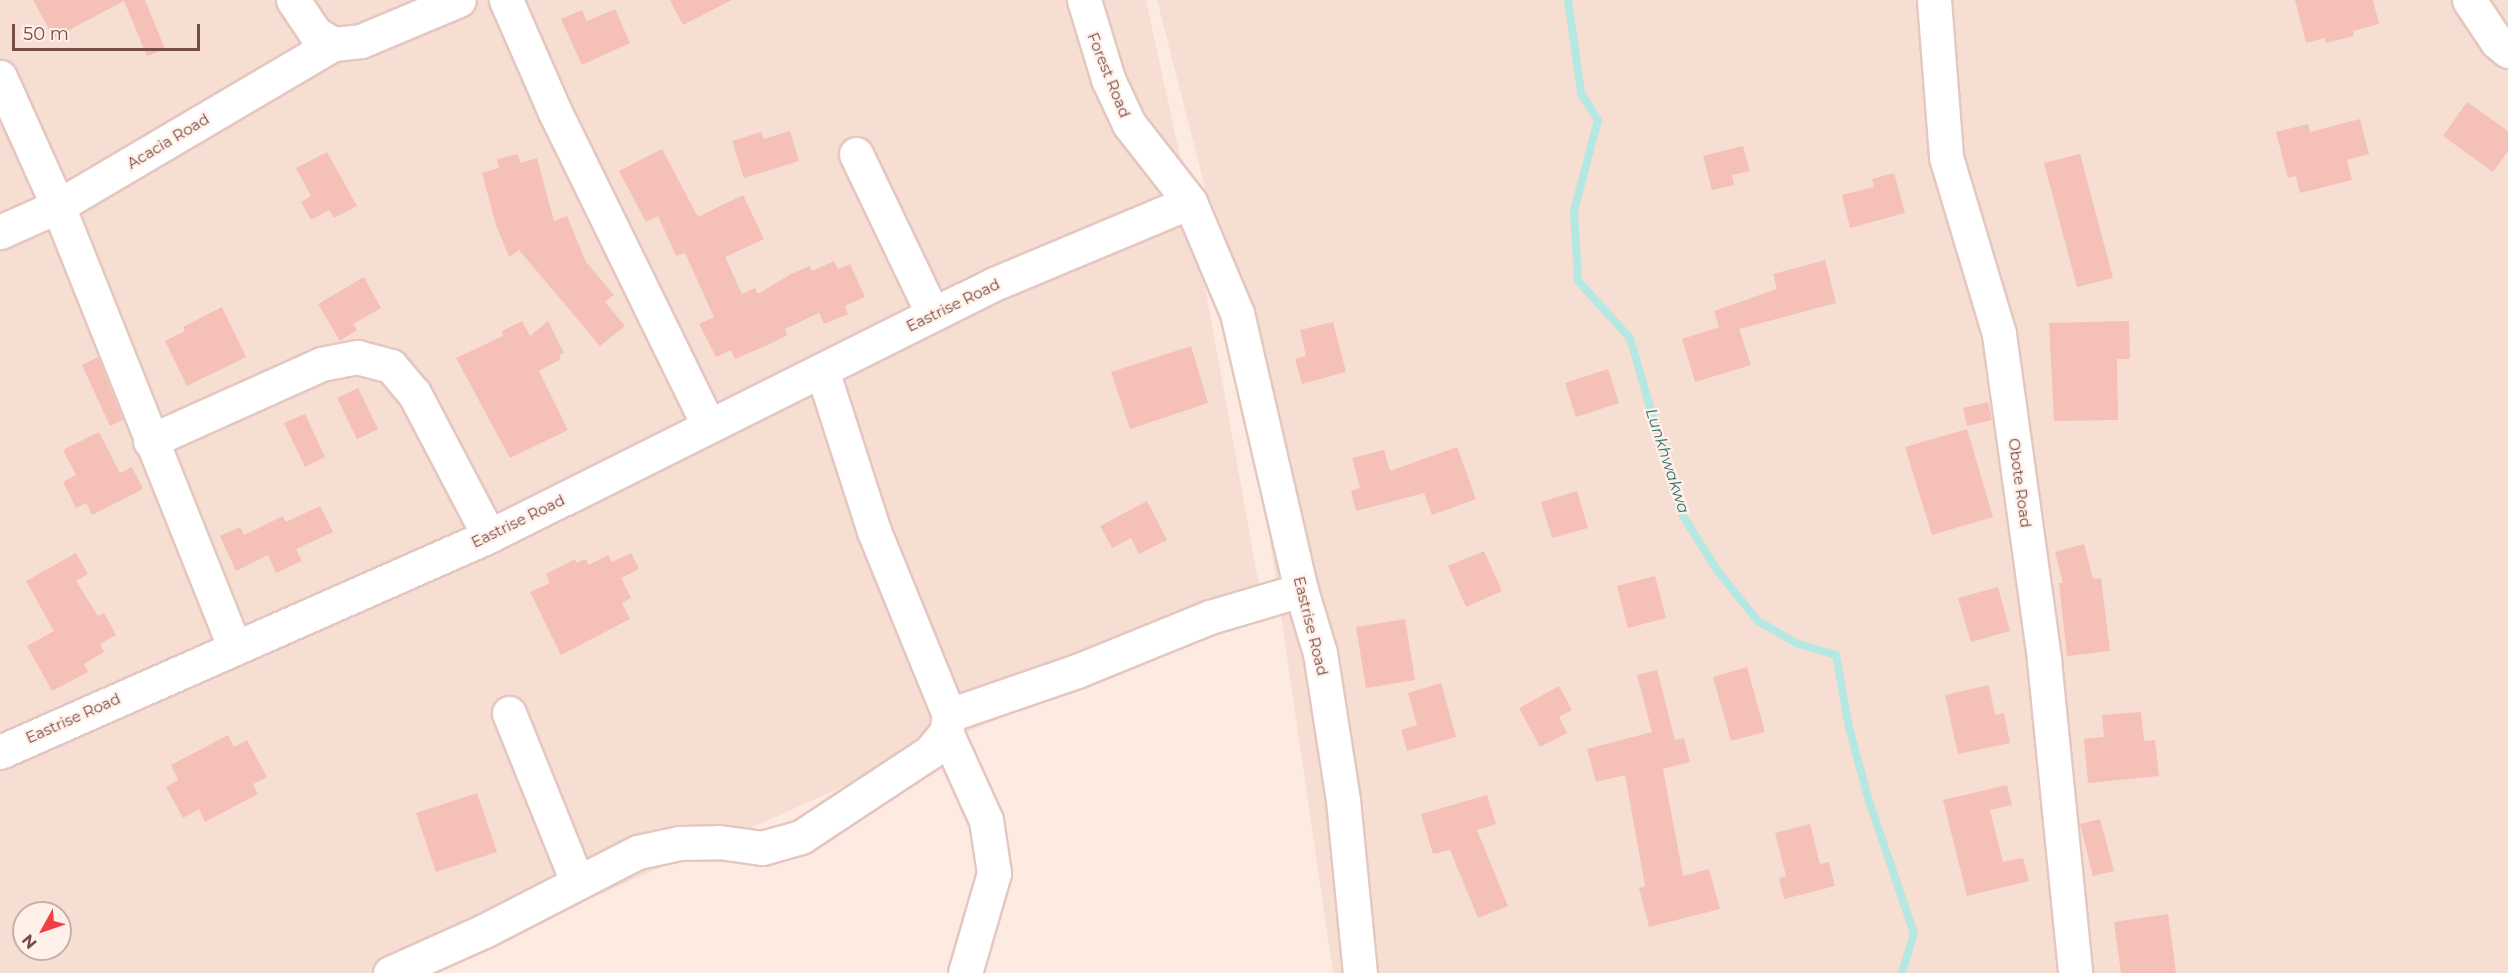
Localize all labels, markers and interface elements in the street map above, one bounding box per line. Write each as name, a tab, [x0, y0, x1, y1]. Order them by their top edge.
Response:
scale bar	[15, 12, 202, 50]
text: 50 m	[23, 23, 69, 45]
street label: Forest Road	[1084, 30, 1134, 120]
street label: Acacia Road	[124, 110, 212, 172]
street label: Eastrise Road	[903, 275, 1003, 335]
water label: Lunkhwakwa	[1641, 406, 1693, 516]
street label: Obote Road	[2005, 437, 2035, 529]
street label: Eastrise Road	[468, 491, 568, 551]
street label: Eastrise Road	[1290, 575, 1332, 677]
street label: Eastrise Road	[23, 689, 123, 747]
north arrow	[12, 901, 72, 961]
text: N	[18, 931, 41, 953]

